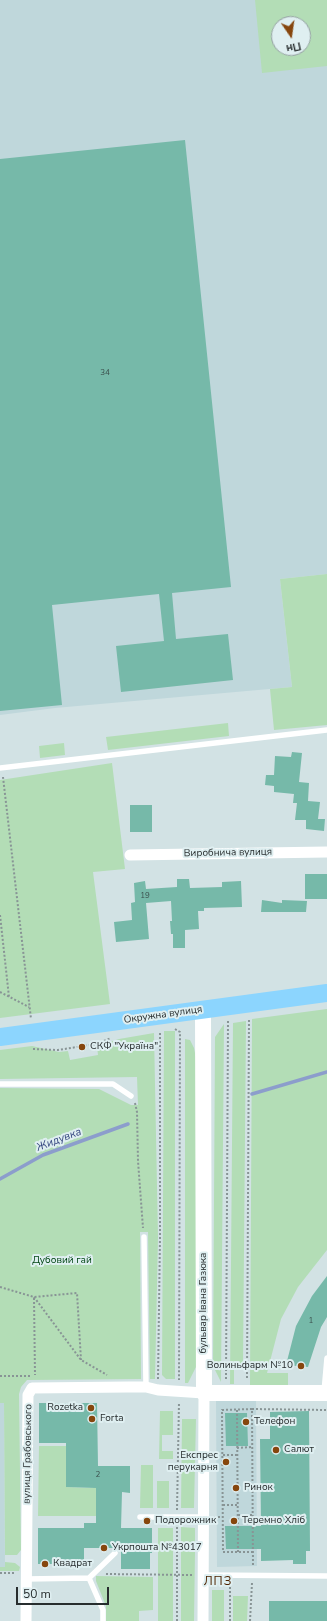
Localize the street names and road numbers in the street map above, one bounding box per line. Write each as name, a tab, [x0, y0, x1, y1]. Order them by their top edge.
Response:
street label: Виробнича вулиця	[184, 846, 272, 860]
street label: Окружна вулиця	[123, 1004, 203, 1026]
street label: бульвар Івана Газюка	[198, 1252, 210, 1354]
street label: вулиця Грабовського	[21, 1404, 35, 1504]

